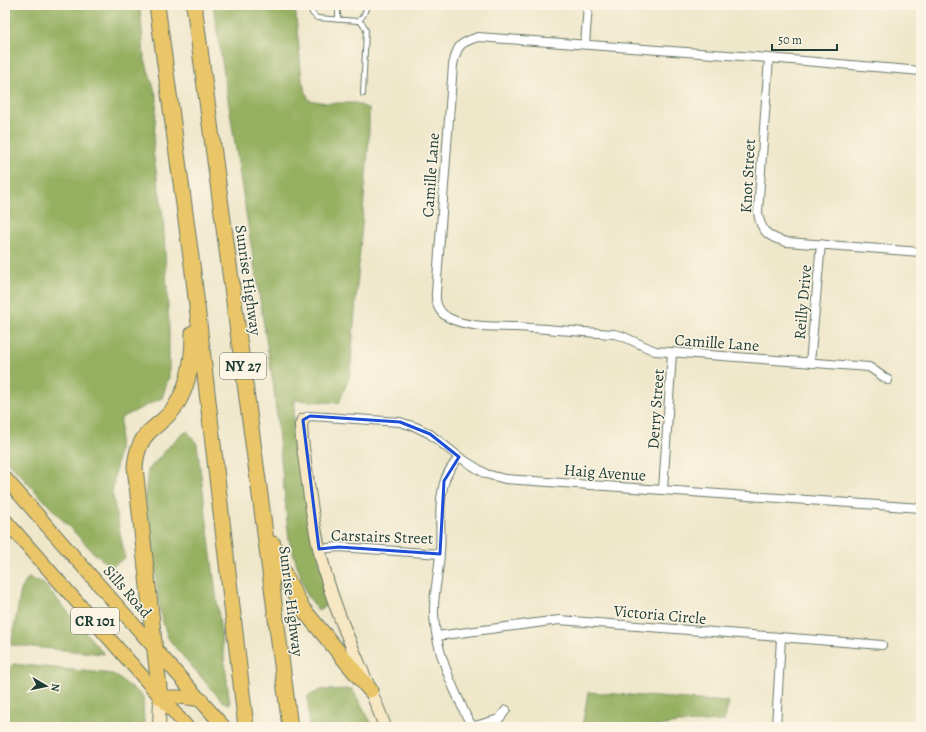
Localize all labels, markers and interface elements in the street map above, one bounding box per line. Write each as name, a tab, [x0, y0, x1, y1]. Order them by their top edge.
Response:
scale bar	[772, 26, 837, 52]
text: 50 m	[778, 32, 802, 48]
street label: Camille Lane	[417, 132, 445, 218]
street label: Knot Street	[735, 138, 761, 214]
street label: Sunrise Highway	[229, 224, 267, 338]
street label: Reilly Drive	[789, 264, 817, 340]
street label: Camille Lane	[674, 329, 760, 357]
road number: NY 27	[220, 353, 266, 379]
street label: Derry Street	[642, 368, 670, 450]
street label: Haig Avenue	[563, 459, 647, 487]
street label: Carstairs Street	[330, 524, 433, 550]
street label: Sunrise Highway	[273, 545, 309, 659]
street label: Sills Road	[98, 560, 157, 623]
street label: Victoria Circle	[612, 600, 707, 630]
road number: CR 101	[71, 608, 119, 634]
north arrow	[26, 666, 66, 706]
text: N	[47, 682, 63, 693]

